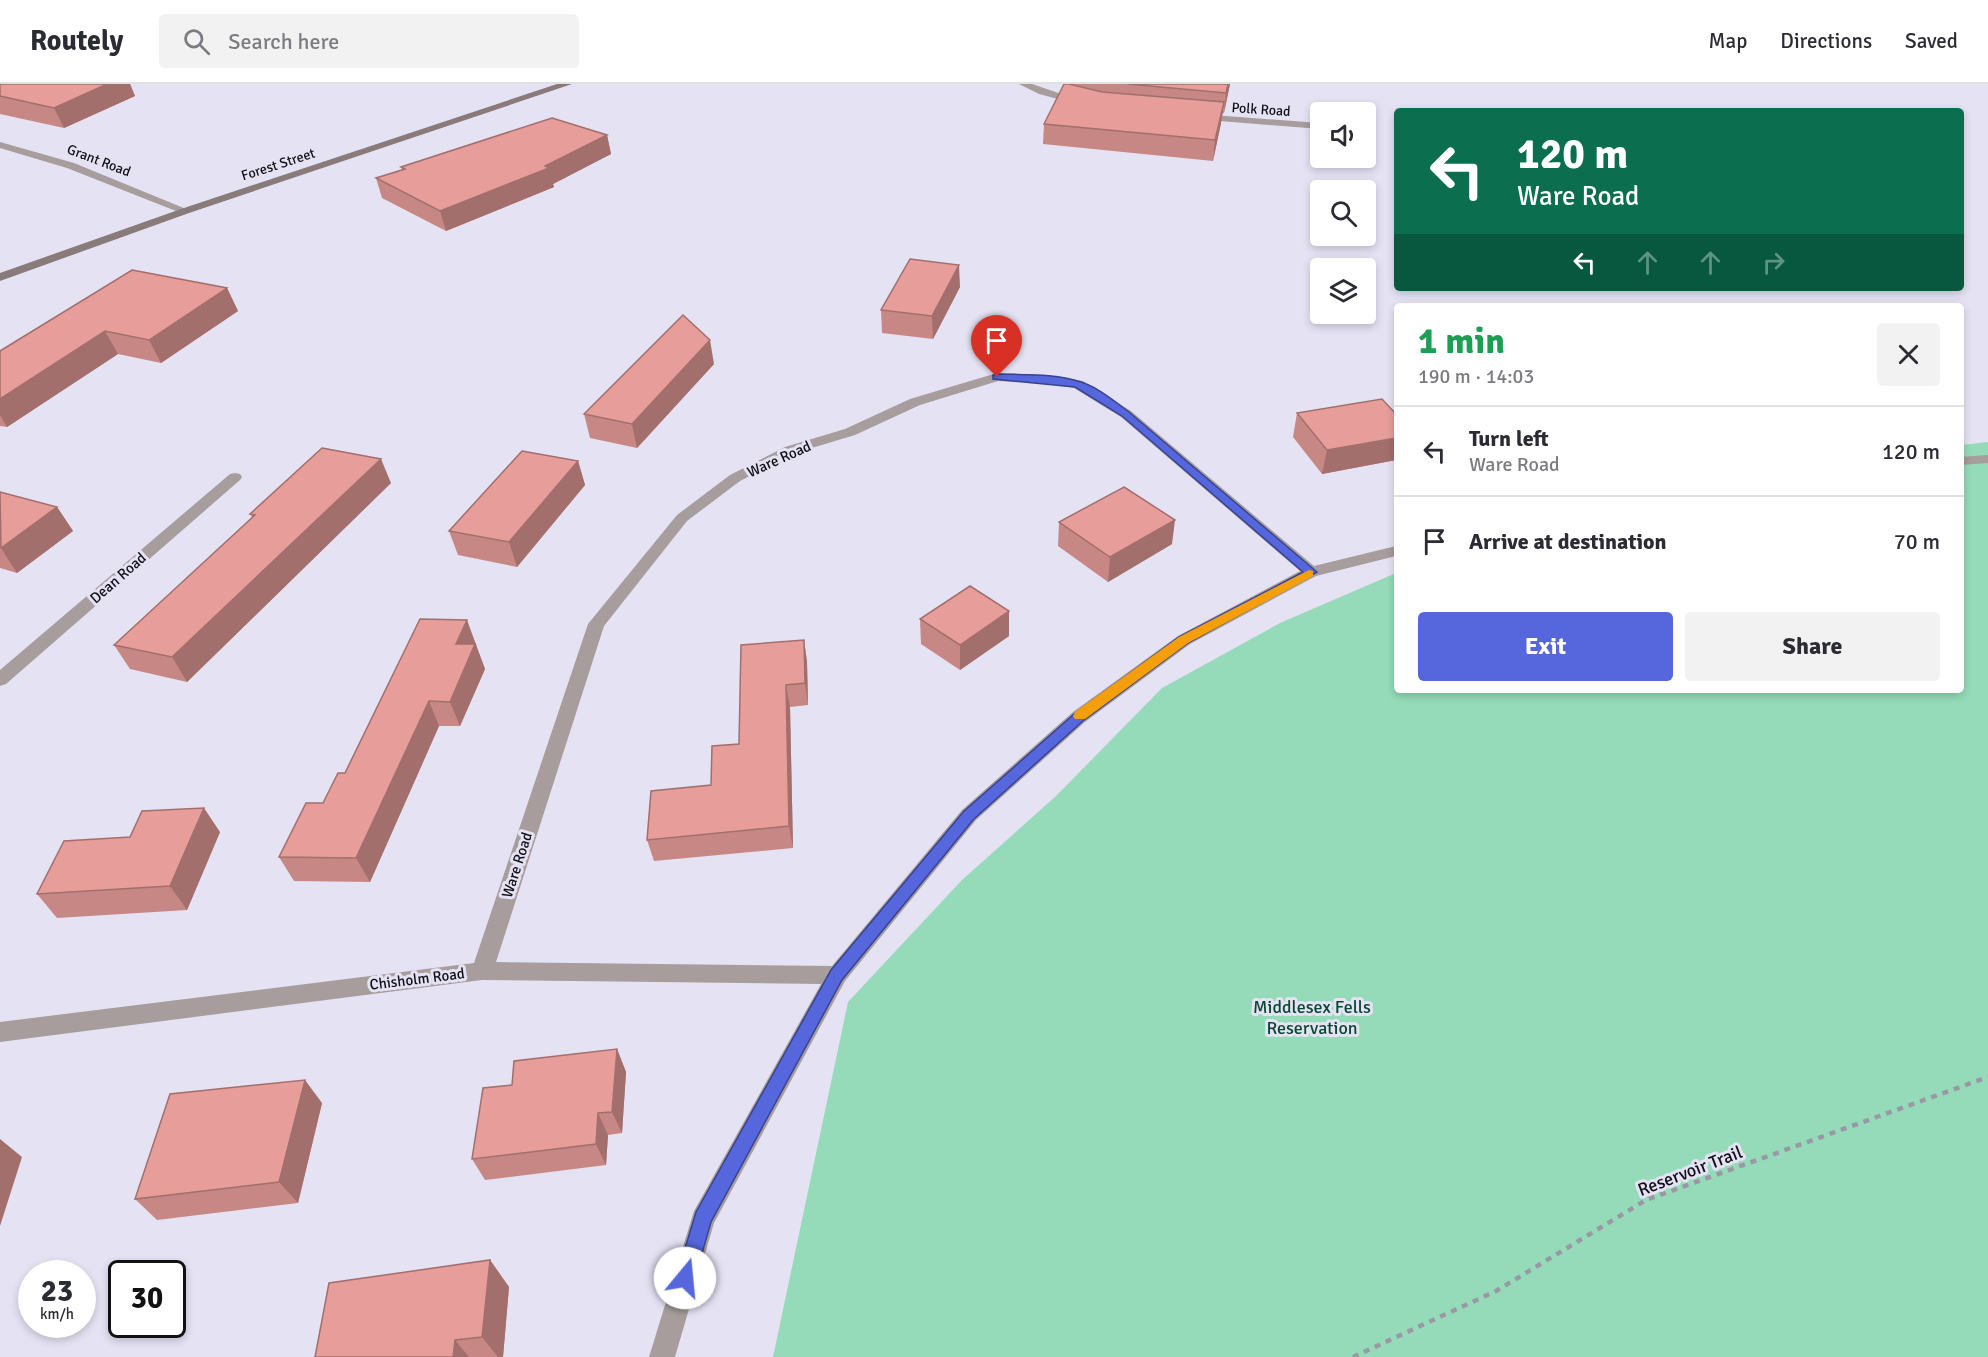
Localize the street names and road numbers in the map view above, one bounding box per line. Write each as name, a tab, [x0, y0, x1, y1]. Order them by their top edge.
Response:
street label: Polk Road	[1231, 99, 1291, 120]
street label: Grant Road	[65, 141, 133, 180]
street label: Forest Street	[239, 145, 317, 184]
street label: Ware Road	[744, 437, 814, 481]
street label: Dean Road	[86, 549, 150, 607]
street label: Ware Road	[498, 830, 536, 900]
street label: Chisholm Road	[368, 964, 466, 994]
street label: Reservoir Trail	[1635, 1141, 1745, 1201]

